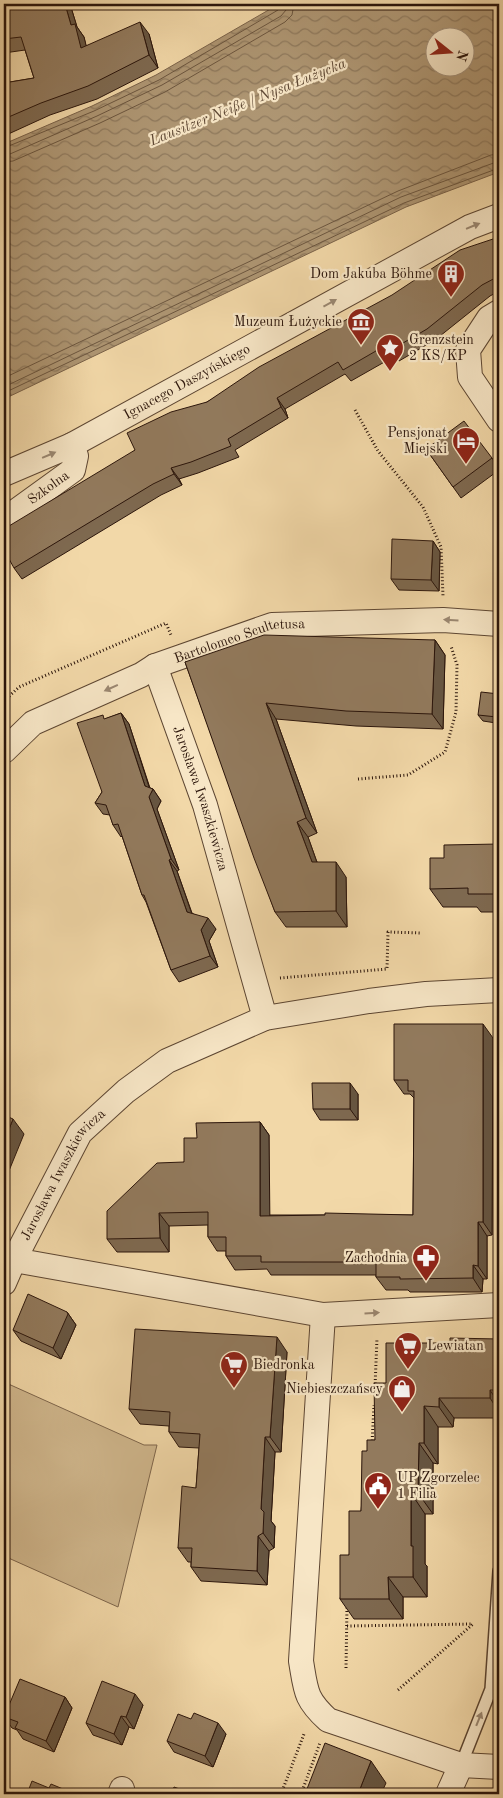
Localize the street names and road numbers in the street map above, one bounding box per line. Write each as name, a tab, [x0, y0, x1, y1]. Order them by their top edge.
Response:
street label: Ignacego Daszyńskiego	[121, 342, 253, 422]
street label: Szkolna	[25, 468, 72, 507]
street label: Bartolomeo Scultetusa	[172, 617, 305, 666]
street label: Jarosława Iwaszkiewicza	[170, 724, 230, 872]
street label: Jarosława Iwaszkiewicza	[18, 1107, 108, 1243]

